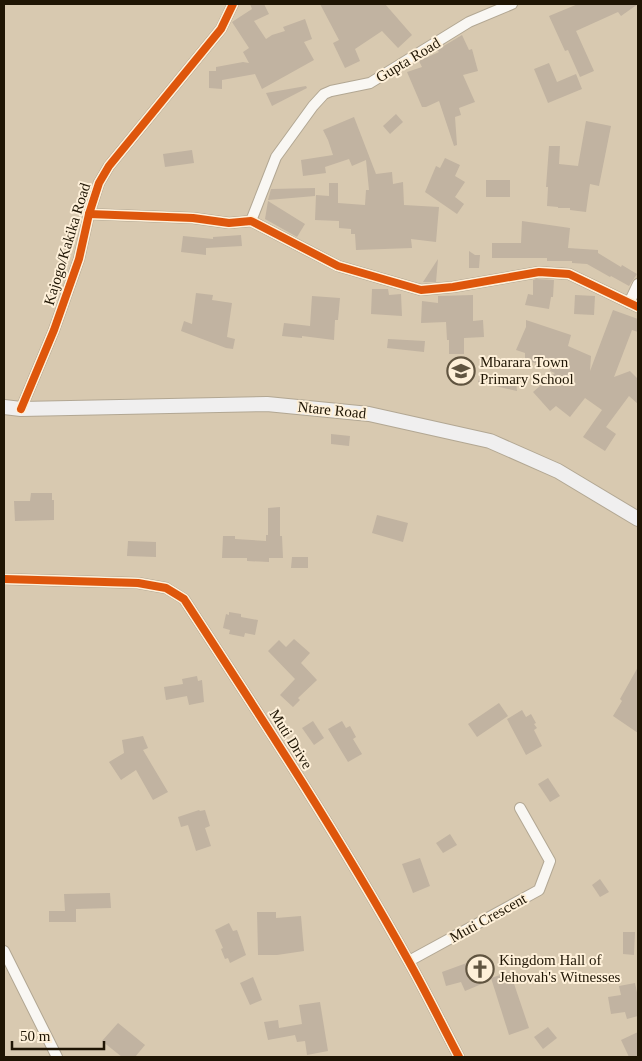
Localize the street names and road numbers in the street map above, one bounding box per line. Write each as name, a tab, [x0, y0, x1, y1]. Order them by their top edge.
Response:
street label: Gupta Road	[373, 34, 443, 85]
street label: Kajogo/Kakika Road	[41, 180, 93, 307]
street label: Ntare Road	[297, 398, 368, 422]
street label: Muti Drive	[266, 706, 316, 772]
street label: Muti Crescent	[447, 890, 530, 946]

